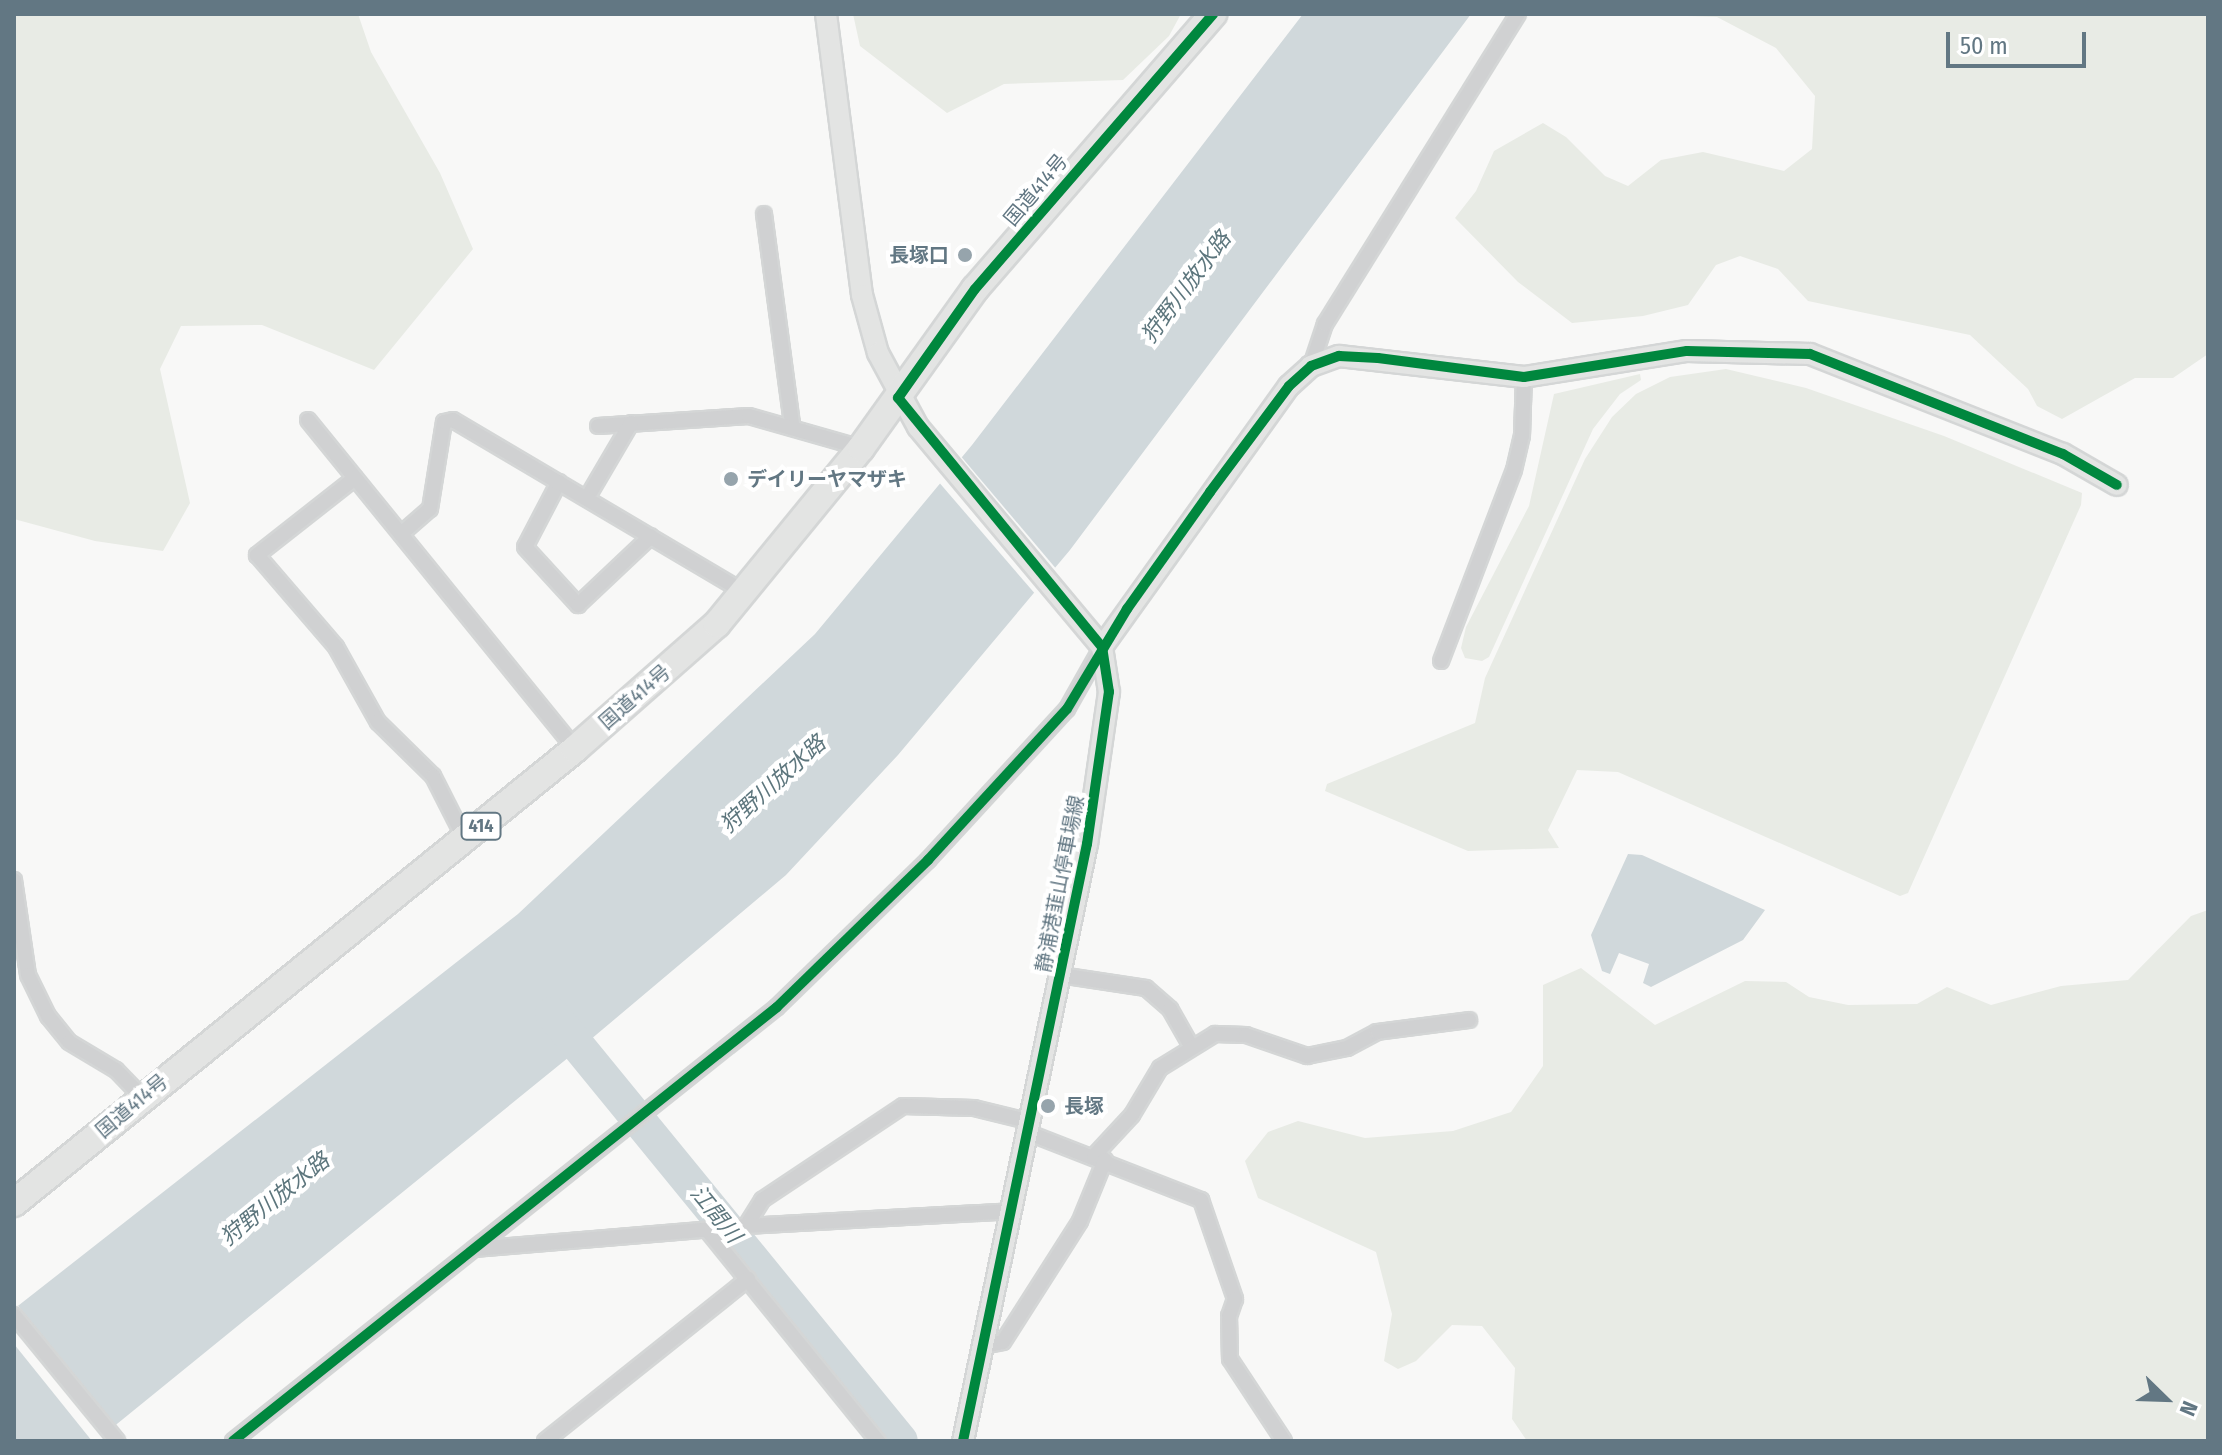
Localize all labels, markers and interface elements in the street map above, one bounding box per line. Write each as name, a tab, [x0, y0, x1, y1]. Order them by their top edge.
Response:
scale bar	[1950, 16, 2090, 66]
text: 50 m	[1960, 32, 2008, 60]
street label: 国道414号	[999, 149, 1073, 231]
water label: 狩野川放水路	[1136, 226, 1236, 348]
place label: 長塚口	[889, 243, 949, 267]
marker: 長塚口	[956, 246, 974, 264]
place label: デイリーヤマザキ	[747, 467, 907, 491]
marker: デイリーヤマザキ	[722, 470, 740, 488]
street label: 国道414号	[595, 660, 675, 734]
water label: 狩野川放水路	[715, 730, 831, 838]
street label: 静浦港韮山停車場線	[1031, 793, 1089, 975]
road number: 414	[459, 812, 503, 840]
street label: 国道414号	[91, 1069, 173, 1143]
place label: 長塚	[1064, 1094, 1104, 1118]
marker: 長塚	[1039, 1097, 1057, 1115]
water label: 狩野川放水路	[215, 1147, 335, 1251]
water label: 江間川	[685, 1180, 747, 1248]
north arrow	[2126, 1359, 2206, 1439]
text: N	[2174, 1397, 2204, 1420]

